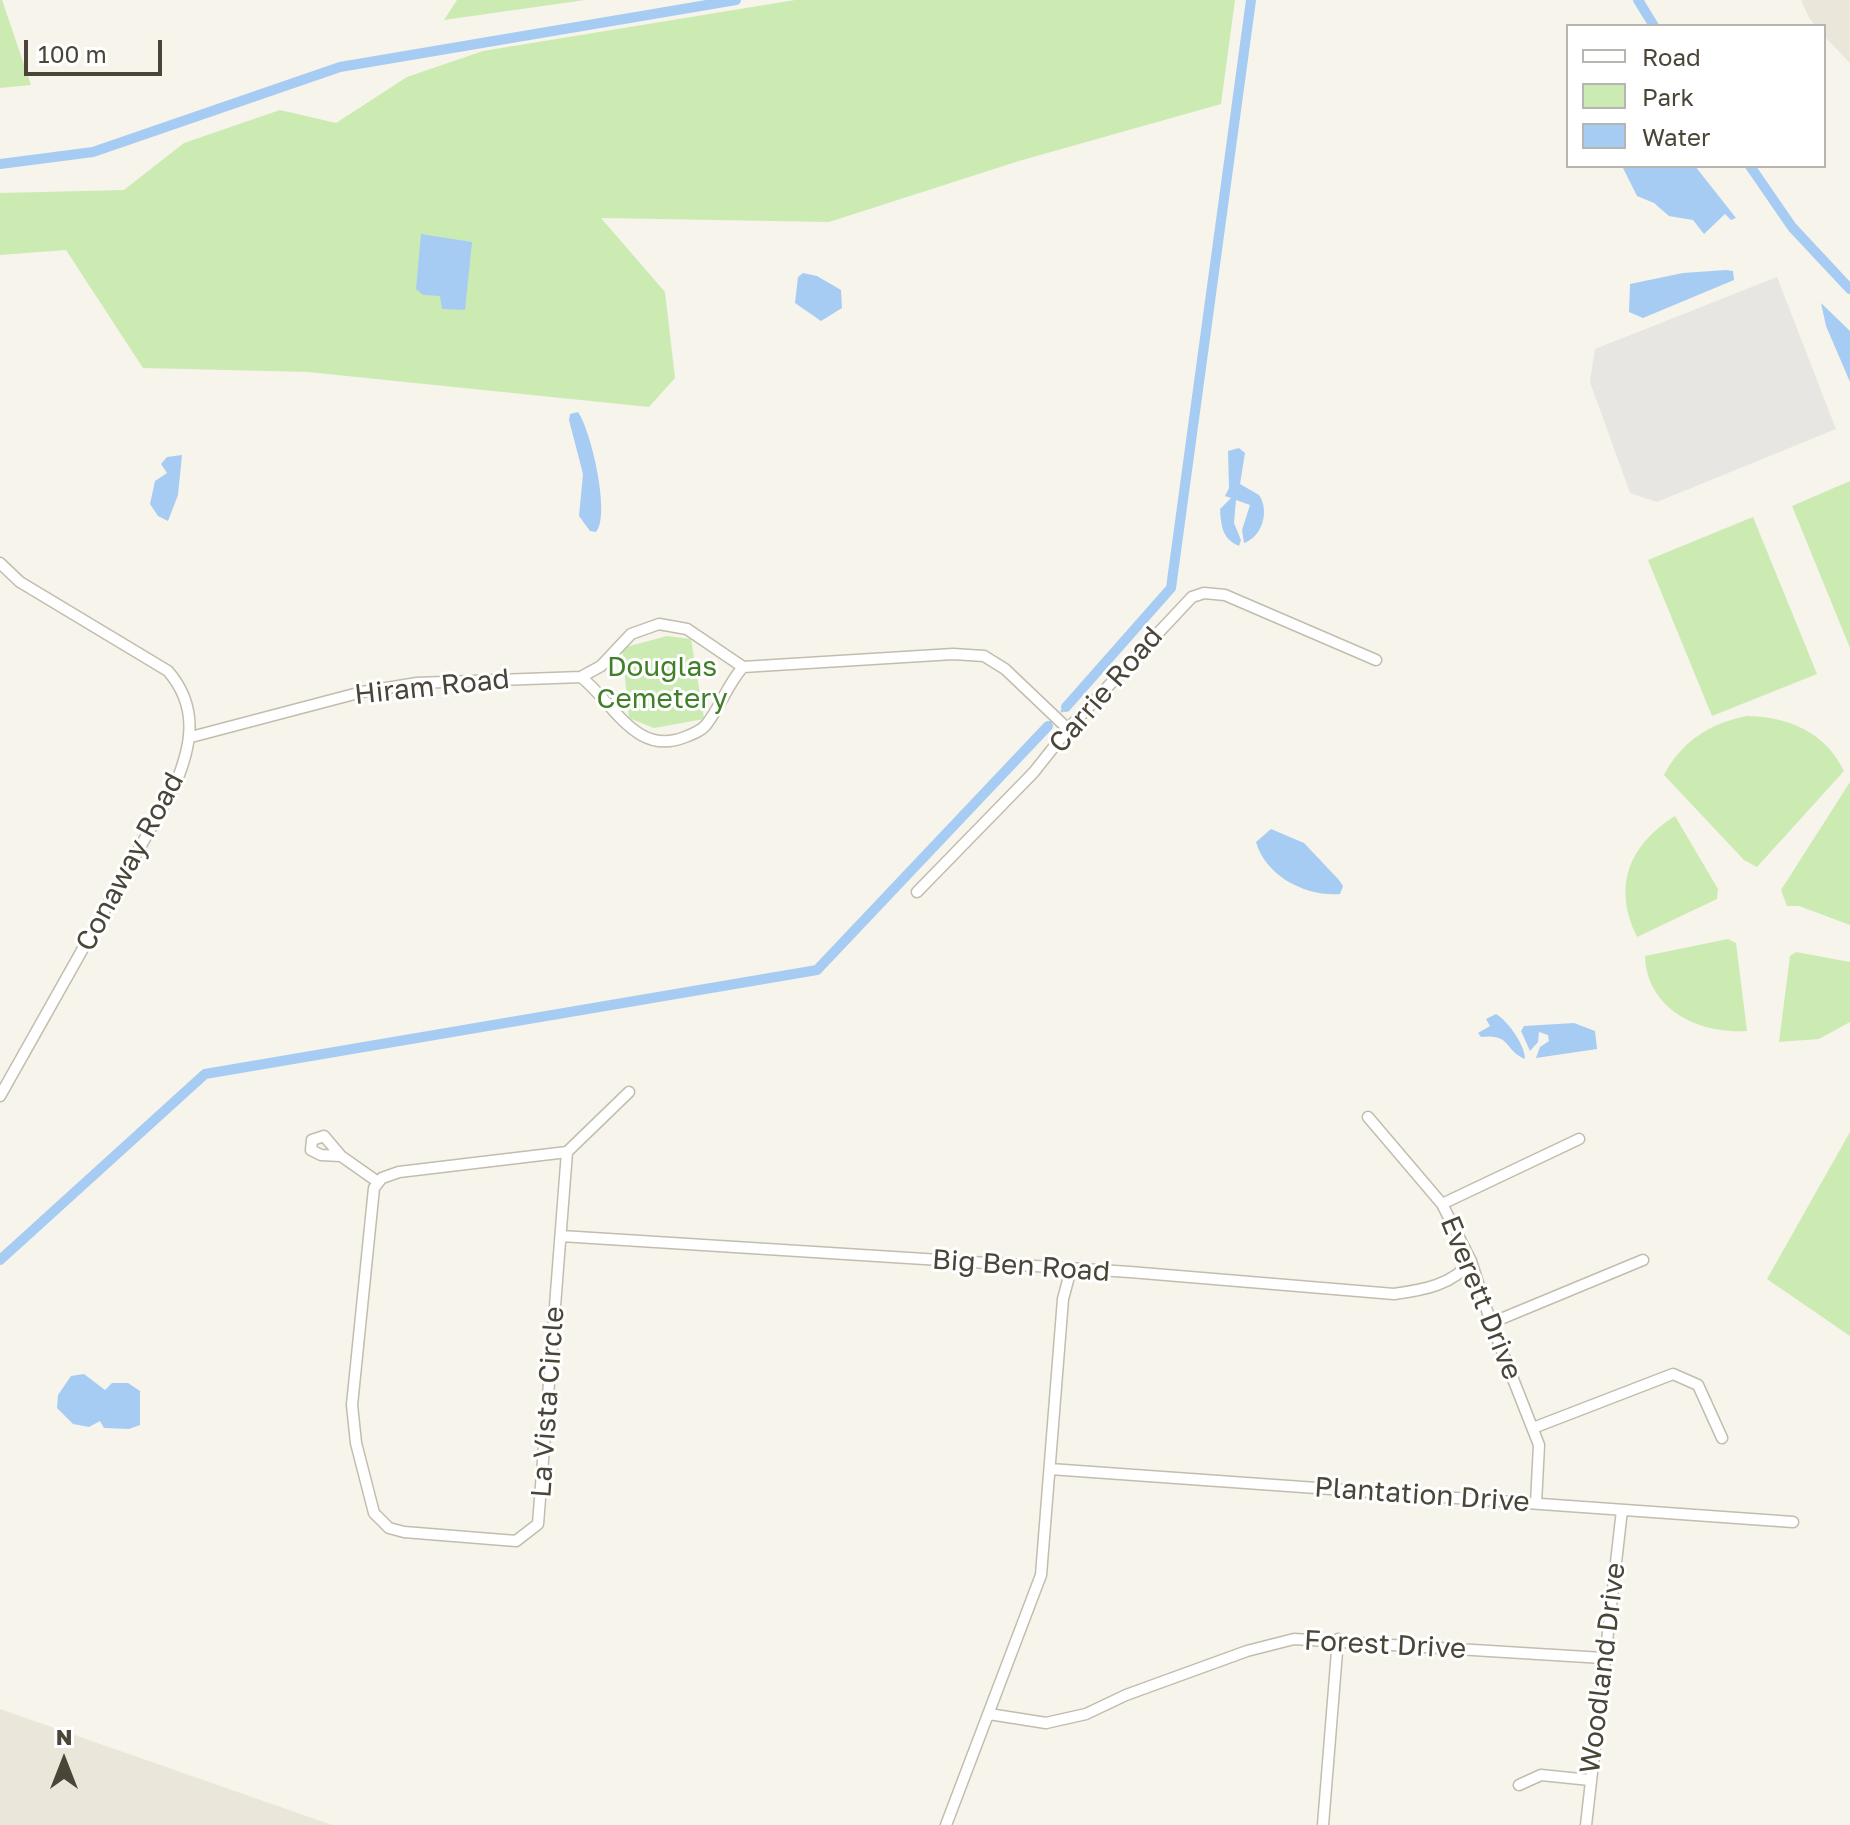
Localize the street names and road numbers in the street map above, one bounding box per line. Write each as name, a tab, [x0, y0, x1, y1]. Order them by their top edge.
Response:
street label: Carrie Road	[1042, 620, 1170, 760]
street label: Hiram Road	[353, 662, 511, 712]
street label: Conaway Road	[69, 767, 191, 957]
street label: Everett Drive	[1433, 1211, 1529, 1385]
street label: Big Ben Road	[931, 1243, 1111, 1289]
street label: La Vista Circle	[525, 1305, 571, 1499]
street label: Plantation Drive	[1313, 1471, 1531, 1519]
street label: Woodland Drive	[1573, 1561, 1633, 1775]
street label: Forest Drive	[1303, 1624, 1467, 1666]

